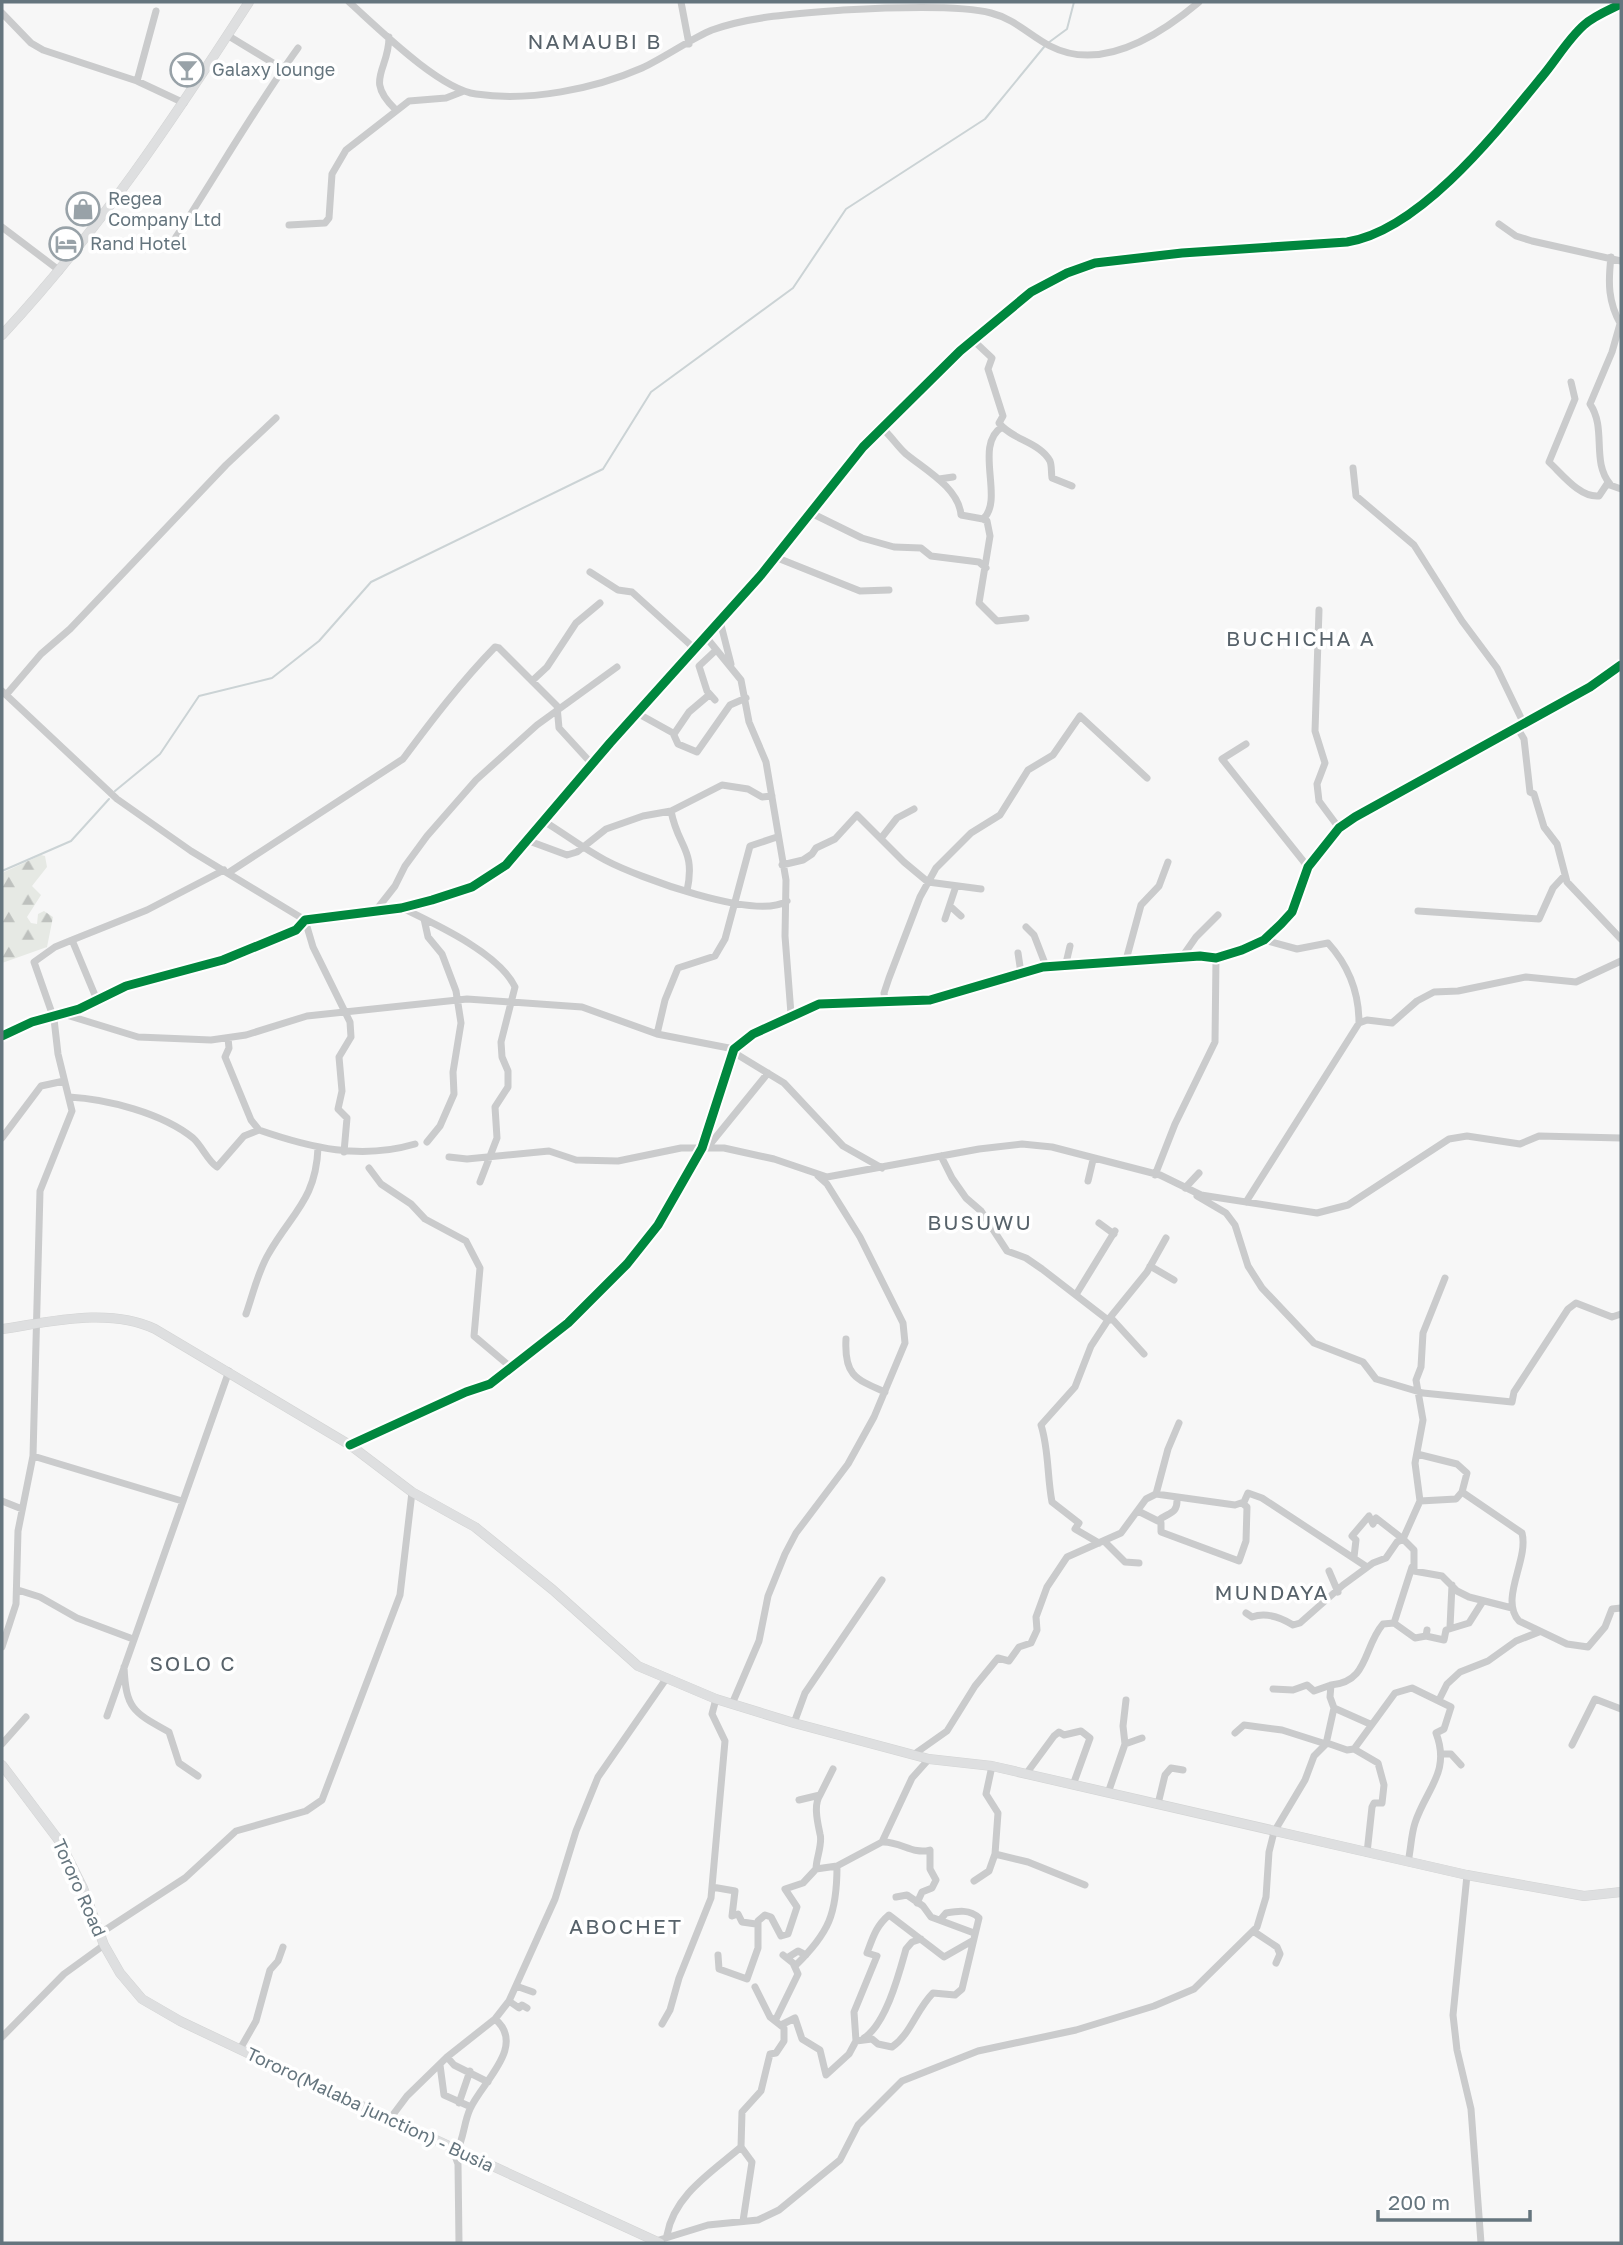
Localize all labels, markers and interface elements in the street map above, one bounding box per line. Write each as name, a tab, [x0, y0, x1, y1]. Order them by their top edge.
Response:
district label: NAMAUBI B	[528, 28, 662, 54]
bar icon: Galaxy lounge	[168, 51, 206, 89]
place label: Galaxy lounge	[212, 58, 335, 80]
place label: Regea Company Ltd	[108, 187, 222, 230]
shop icon: Regea Company Ltd	[64, 190, 102, 228]
hotel icon: Rand Hotel	[47, 225, 85, 263]
place label: Rand Hotel	[90, 232, 187, 254]
district label: BUCHICHA A	[1226, 625, 1376, 651]
district label: BUSUWU	[927, 1209, 1033, 1235]
district label: MUNDAYA	[1214, 1579, 1330, 1605]
district label: SOLO C	[149, 1650, 237, 1676]
street label: Tororo Road	[49, 1836, 111, 1940]
district label: ABOCHET	[569, 1913, 683, 1939]
street label: Tororo(Malaba junction) - Busia	[243, 2042, 498, 2176]
scale bar	[1378, 2178, 1530, 2222]
text: 200 m	[1388, 2189, 1450, 2215]

